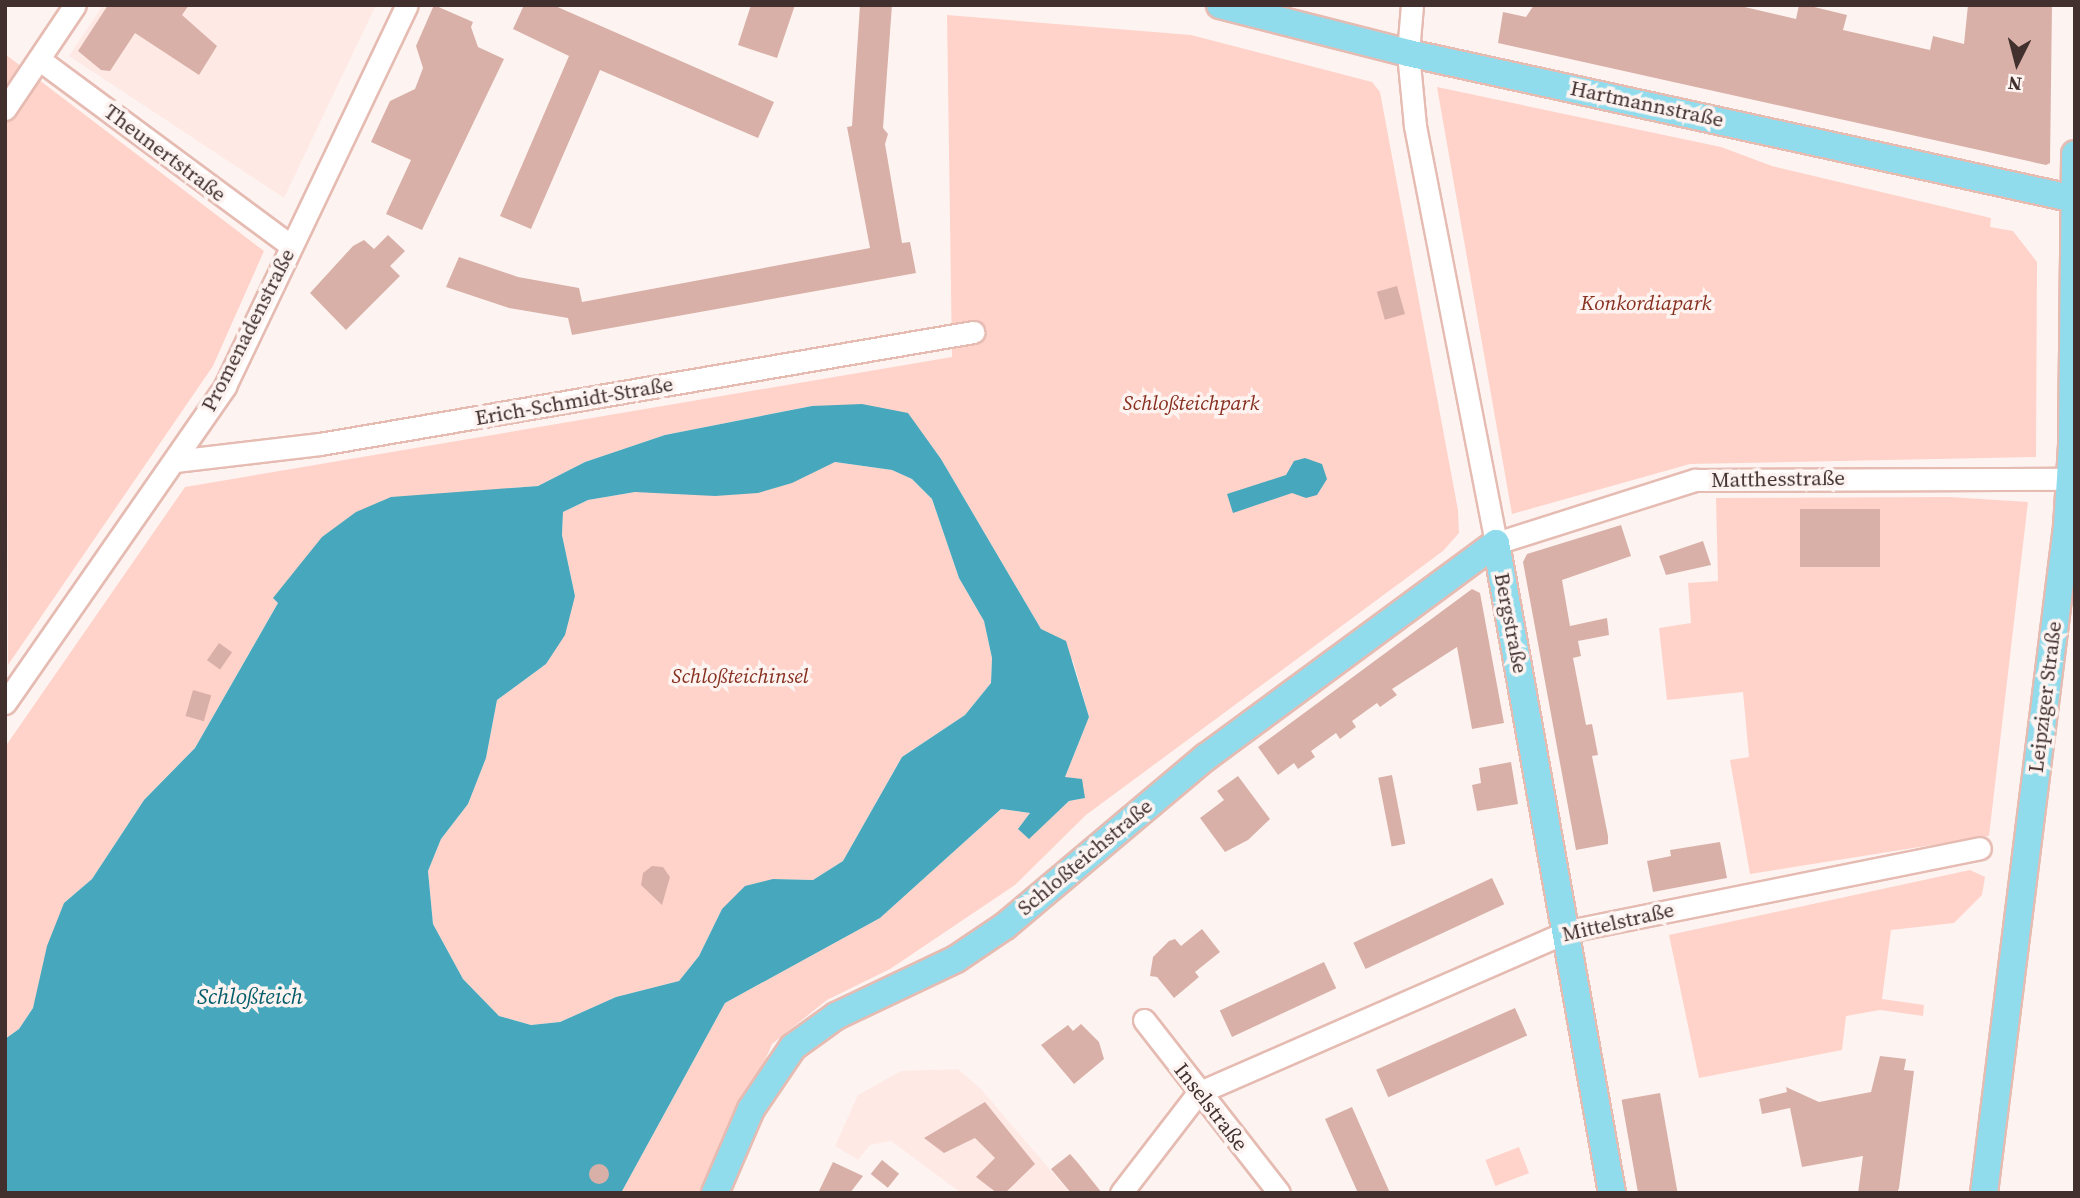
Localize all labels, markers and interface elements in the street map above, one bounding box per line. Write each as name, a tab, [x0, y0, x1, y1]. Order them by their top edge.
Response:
north arrow	[1982, 28, 2052, 98]
text: N	[2007, 70, 2023, 98]
street label: Hartmannstraße	[1568, 75, 1726, 133]
street label: Theunertstraße	[99, 99, 231, 207]
street label: Promenadenstraße	[196, 244, 300, 416]
park label: Konkordiapark	[1580, 290, 1712, 316]
street label: Erich-Schmidt-Straße	[473, 371, 675, 431]
park label: Schloßteichpark	[1123, 390, 1259, 416]
street label: Matthesstraße	[1711, 465, 1845, 493]
street label: Bergstraße	[1489, 571, 1533, 675]
street label: Leipziger Straße	[2023, 620, 2067, 774]
park label: Schloßteichinsel	[672, 663, 808, 689]
street label: Schloßteichstraße	[1013, 793, 1157, 921]
street label: Mittelstraße	[1560, 897, 1676, 947]
water label: Schloßteich	[197, 982, 303, 1010]
street label: Inselstraße	[1169, 1058, 1253, 1156]

